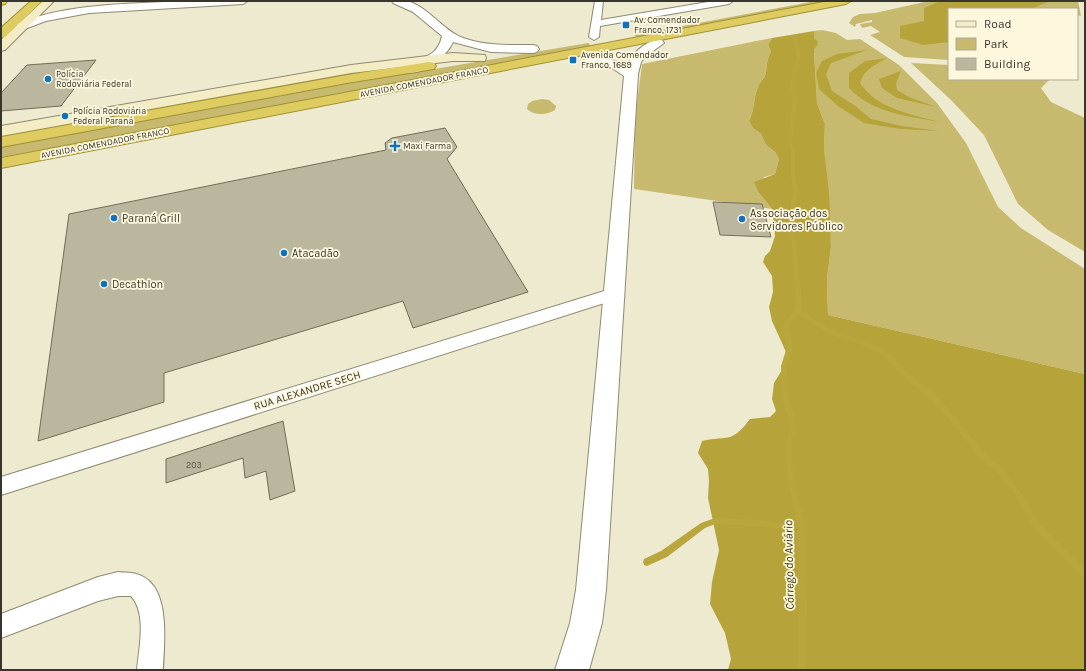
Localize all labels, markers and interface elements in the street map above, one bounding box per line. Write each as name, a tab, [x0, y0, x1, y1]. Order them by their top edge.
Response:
legend	[948, 8, 1078, 80]
place label: Av. Comendador Franco, 1731	[634, 15, 701, 35]
text: Road	[984, 17, 1012, 31]
marker: Av. Comendador Franco, 1731	[621, 20, 631, 30]
text: Park	[984, 37, 1009, 51]
place label: Avenida Comendador Franco, 1689	[581, 50, 669, 70]
marker: Avenida Comendador Franco, 1689	[568, 55, 578, 65]
text: Building	[984, 57, 1031, 71]
street label: AVENIDA COMENDADOR FRANCO	[359, 65, 489, 99]
place label: Polícia Rodoviária Federal	[56, 69, 132, 89]
marker: Polícia Rodoviária Federal	[43, 74, 53, 84]
place label: Polícia Rodoviária Federal Paraná	[73, 106, 146, 126]
marker: Polícia Rodoviária Federal Paraná	[60, 111, 70, 121]
street label: AVENIDA COMENDADOR FRANCO	[40, 126, 170, 160]
marker: Maxi Farma	[390, 141, 400, 151]
place label: Maxi Farma	[403, 141, 451, 151]
place label: Associação dos Servidores Público	[750, 207, 843, 233]
place label: Paraná Grill	[122, 212, 180, 225]
marker: Paraná Grill	[109, 213, 119, 223]
marker: Associação dos Servidores Público	[737, 214, 747, 224]
place label: Atacadão	[292, 247, 339, 260]
marker: Atacadão	[279, 248, 289, 258]
place label: Decathlon	[112, 278, 163, 291]
marker: Decathlon	[99, 279, 109, 289]
street label: RUA ALEXANDRE SECH	[252, 368, 362, 413]
house number: 203	[186, 460, 202, 470]
water label: Córrego do Aviário	[781, 520, 797, 610]

